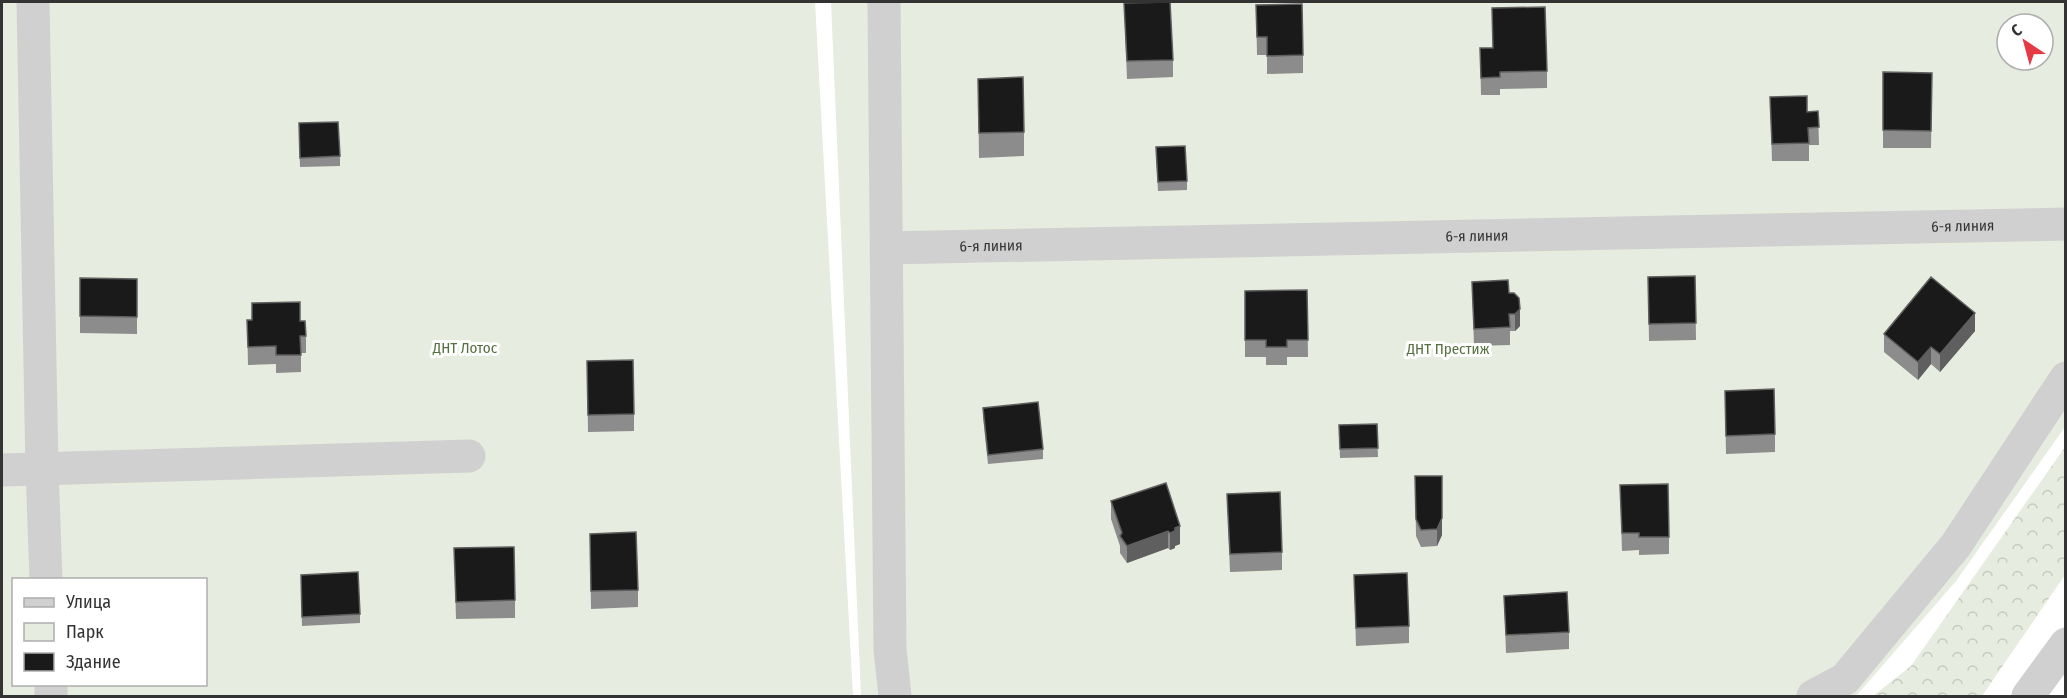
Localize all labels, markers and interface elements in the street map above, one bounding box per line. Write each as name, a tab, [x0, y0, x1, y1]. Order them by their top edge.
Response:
north arrow	[1995, 12, 2055, 72]
text: С	[2007, 20, 2026, 40]
street label: 6-я линия	[1931, 216, 1994, 236]
street label: 6-я линия	[1445, 226, 1509, 246]
street label: 6-я линия	[959, 236, 1023, 256]
park label: ДНТ Лотос	[432, 339, 498, 357]
park label: ДНТ Престиж	[1406, 340, 1490, 358]
legend	[12, 578, 207, 686]
text: Улица	[65, 591, 111, 613]
text: Парк	[66, 621, 104, 643]
text: Здание	[66, 651, 121, 673]

